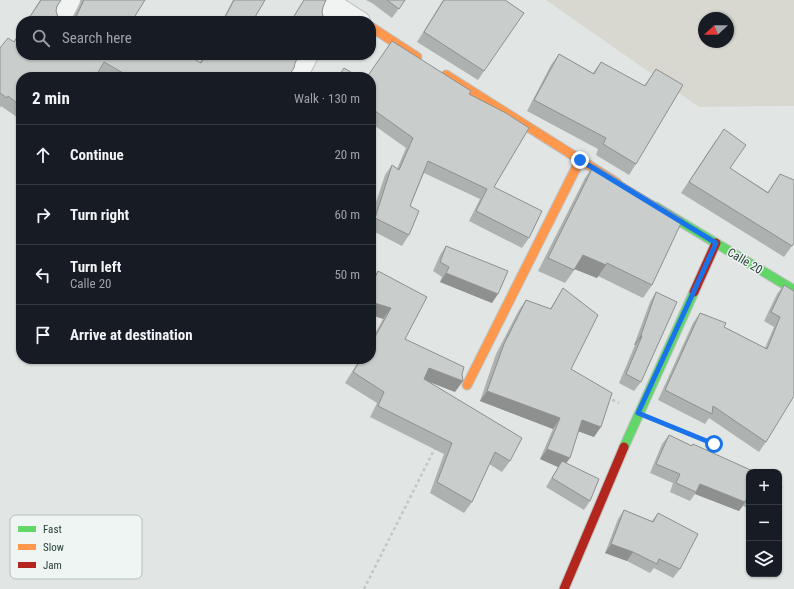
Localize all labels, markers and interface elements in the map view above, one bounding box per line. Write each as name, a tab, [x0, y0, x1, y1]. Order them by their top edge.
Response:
north arrow	[698, 12, 734, 48]
search box	[16, 16, 376, 60]
icon: search	[30, 27, 52, 49]
text: Search here	[62, 29, 132, 47]
text: 2 min	[32, 88, 70, 108]
text: Walk · 130 m	[294, 91, 360, 106]
icon: ahead	[32, 144, 54, 166]
text: Continue	[70, 146, 124, 164]
text: 20 m	[334, 147, 360, 162]
route end	[571, 151, 589, 169]
icon: right	[32, 204, 54, 226]
text: Turn right	[70, 206, 129, 224]
text: 60 m	[334, 207, 360, 222]
street label: Calle 20	[725, 245, 765, 277]
text: Turn left	[70, 258, 121, 276]
icon: left	[32, 264, 54, 286]
text: 50 m	[334, 267, 360, 282]
text: Calle 20	[70, 276, 111, 291]
icon: arrive	[32, 324, 54, 346]
text: Arrive at destination	[70, 326, 193, 344]
route start	[705, 435, 723, 453]
map controls	[746, 469, 782, 577]
button: +	[746, 469, 782, 505]
button: −	[746, 505, 782, 541]
legend	[10, 515, 142, 579]
text: Fast	[43, 523, 62, 536]
text: Slow	[43, 541, 64, 554]
button: layers	[746, 541, 782, 577]
text: Jam	[43, 559, 62, 572]

